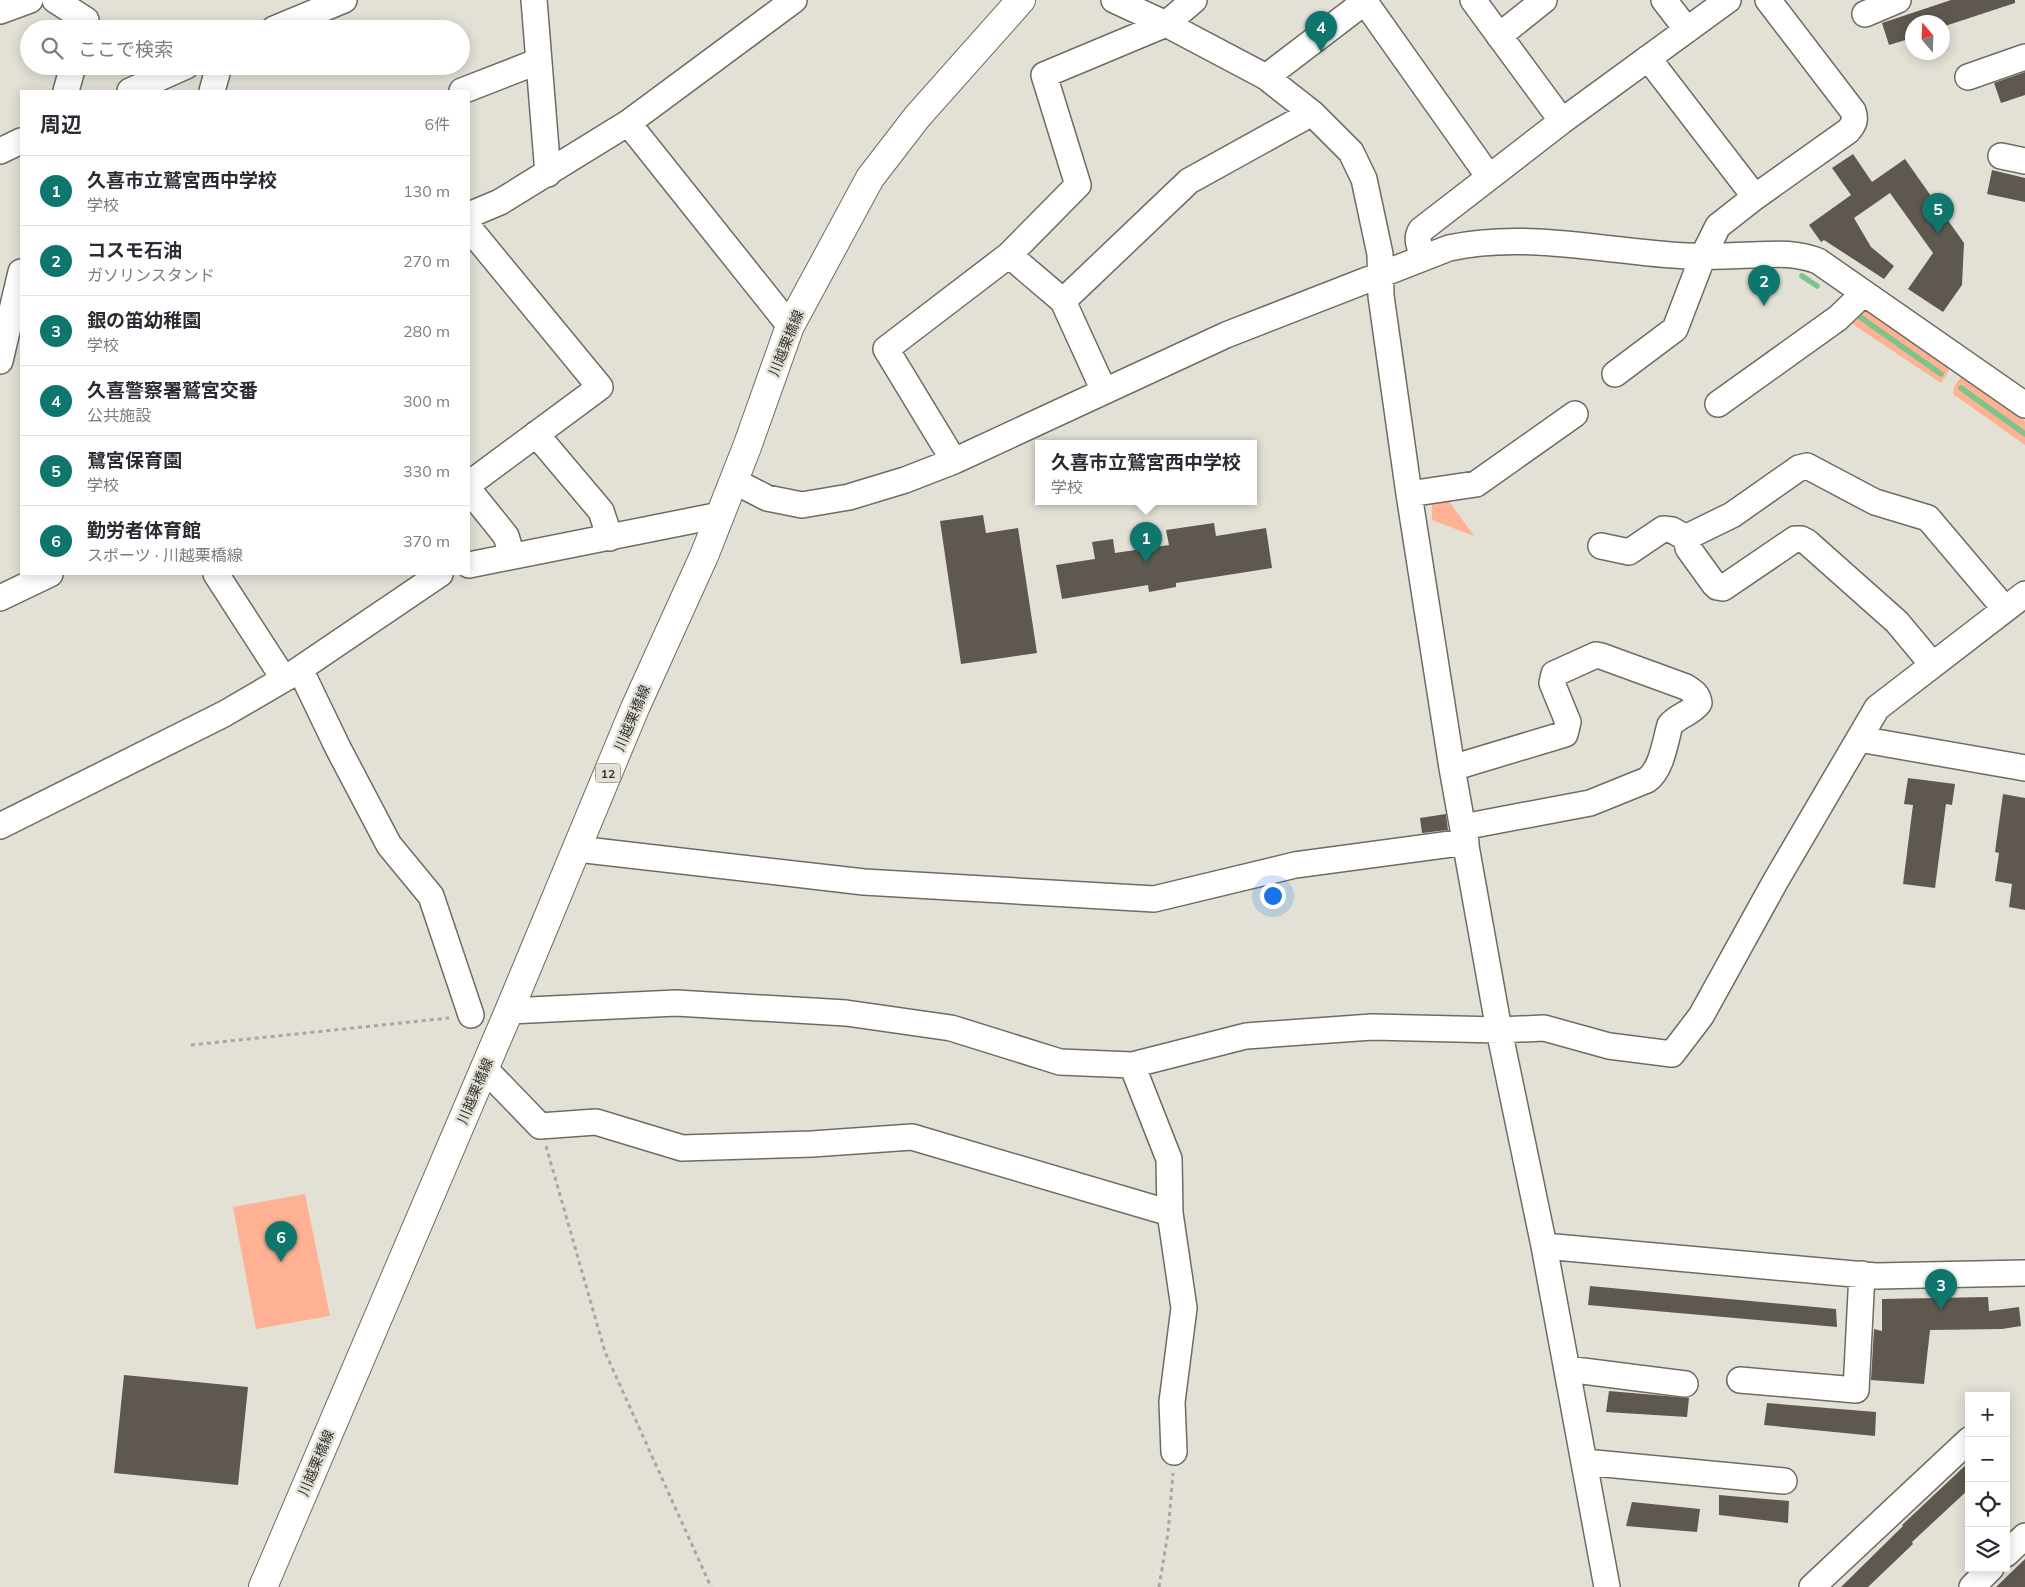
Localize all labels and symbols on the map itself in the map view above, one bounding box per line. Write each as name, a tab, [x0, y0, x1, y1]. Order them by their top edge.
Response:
pin: 4	[1305, 11, 1337, 52]
north arrow	[1905, 15, 1950, 60]
pin: 5	[1922, 193, 1954, 234]
pin: 2	[1748, 265, 1780, 306]
street label: 川越栗橋線	[765, 307, 807, 379]
pin: 1	[1130, 522, 1162, 563]
street label: 川越栗橋線	[610, 682, 654, 754]
road number: 12	[596, 764, 620, 782]
your location	[1260, 883, 1286, 909]
street label: 川越栗橋線	[453, 1055, 497, 1127]
pin: 6	[265, 1221, 297, 1262]
pin: 3	[1925, 1269, 1957, 1310]
street label: 川越栗橋線	[294, 1427, 338, 1499]

